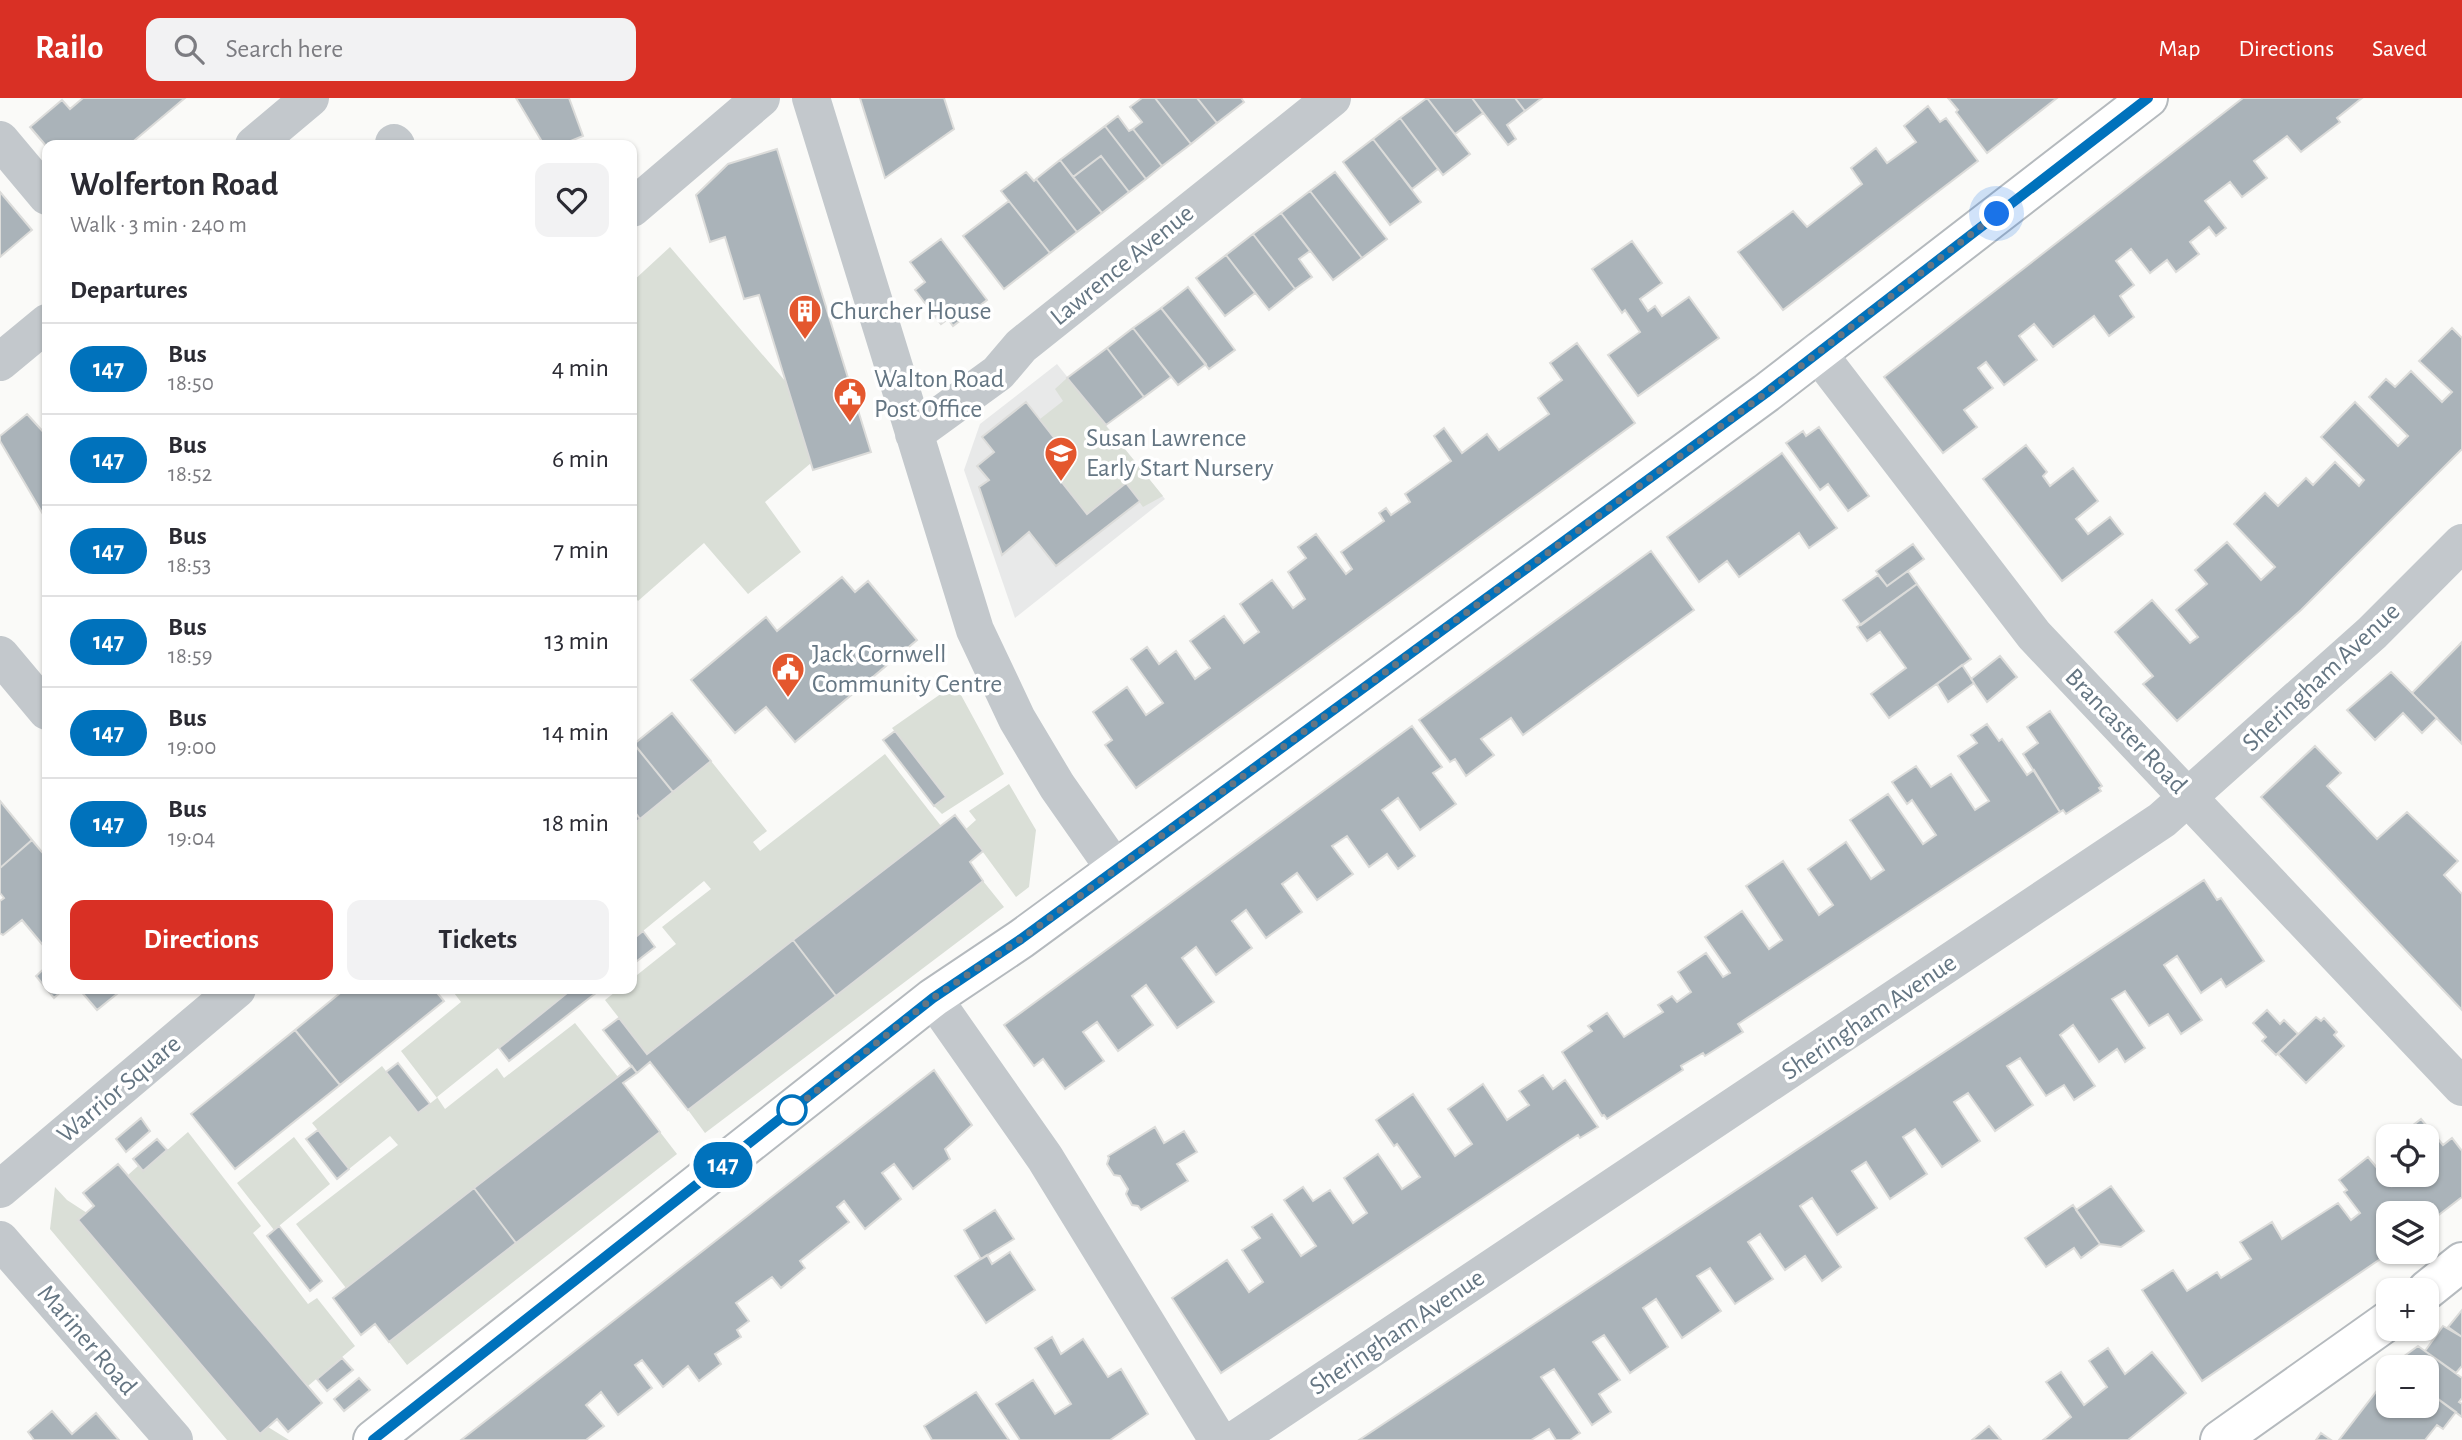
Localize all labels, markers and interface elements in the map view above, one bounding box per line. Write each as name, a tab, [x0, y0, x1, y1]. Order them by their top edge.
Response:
search box	[146, 18, 636, 81]
icon: search	[170, 30, 208, 68]
text: Railo	[35, 32, 104, 65]
text: Search here	[226, 36, 343, 62]
text: Map	[2158, 37, 2200, 61]
text: Directions	[2238, 37, 2334, 61]
text: Saved	[2372, 37, 2427, 61]
button: heart	[535, 163, 609, 237]
text: Wolferton Road	[70, 169, 278, 202]
your location	[1979, 196, 2014, 231]
street label: Lawrence Avenue	[1045, 200, 1199, 330]
text: Walk · 3 min · 240 m	[70, 214, 247, 237]
text: Departures	[70, 277, 188, 303]
building icon: Churcher House	[786, 292, 824, 341]
place label: Churcher House	[830, 298, 992, 324]
text: Bus	[168, 341, 207, 367]
text: 4 min	[552, 355, 609, 381]
text: 147	[93, 357, 124, 381]
place label: Walton Road Post Office	[874, 366, 1004, 422]
text: 18:50	[168, 372, 214, 395]
public building icon: Walton Road Post Office	[831, 375, 869, 424]
place label: Susan Lawrence Early Start Nursery	[1086, 425, 1274, 481]
text: Bus	[168, 432, 207, 458]
school or university icon: Susan Lawrence Early Start Nursery	[1042, 434, 1080, 483]
text: 6 min	[552, 446, 609, 472]
text: 147	[93, 448, 124, 472]
text: 18:52	[168, 463, 212, 486]
text: Bus	[168, 523, 207, 549]
text: 7 min	[553, 537, 609, 563]
text: 147	[93, 539, 124, 563]
text: 18:53	[168, 554, 211, 577]
street label: Sheringham Avenue	[2237, 598, 2405, 756]
text: Bus	[168, 614, 207, 640]
text: 13 min	[545, 628, 609, 654]
text: 147	[93, 630, 124, 654]
place label: Jack Cornwell Community Centre	[812, 641, 1002, 697]
text: 18:59	[168, 645, 213, 668]
public building icon: Jack Cornwell Community Centre	[769, 650, 807, 699]
street label: Brancaster Road	[2060, 663, 2192, 799]
text: Bus	[168, 705, 207, 731]
text: 14 min	[543, 719, 609, 745]
text: 147	[93, 721, 124, 745]
text: 19:00	[168, 736, 216, 759]
text: Bus	[168, 796, 207, 822]
text: 18 min	[543, 810, 609, 836]
text: 147	[93, 812, 124, 836]
text: 19:04	[168, 827, 215, 850]
button: Directions	[70, 900, 333, 980]
button: Tickets	[347, 900, 609, 980]
street label: Sheringham Avenue	[1777, 949, 1961, 1085]
street label: Warrior Square	[52, 1030, 186, 1148]
unlabelled marker	[777, 1095, 807, 1125]
map controls	[2376, 1124, 2439, 1418]
button: locate	[2376, 1124, 2439, 1187]
line badge: 147	[683, 1142, 763, 1188]
text: 147	[707, 1153, 739, 1177]
button: layers	[2376, 1201, 2439, 1264]
street label: Sheringham Avenue	[1305, 1264, 1489, 1400]
button: +	[2376, 1278, 2439, 1341]
street label: Mariner Road	[32, 1280, 142, 1400]
button: −	[2376, 1355, 2439, 1418]

